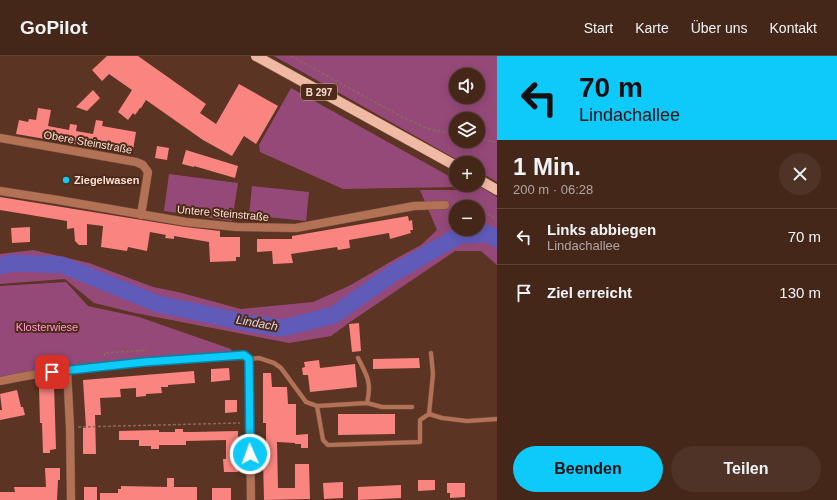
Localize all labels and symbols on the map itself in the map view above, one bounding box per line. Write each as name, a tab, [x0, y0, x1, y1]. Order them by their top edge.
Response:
road number: B 297	[301, 84, 337, 100]
street label: Obere Steinstraße	[43, 128, 133, 156]
place label: Ziegelwasen	[74, 174, 140, 186]
marker: Ziegelwasen	[61, 175, 71, 185]
street label: Untere Steinstraße	[176, 203, 270, 223]
water label: Lindach	[235, 312, 279, 334]
park label: Klosterwiese	[16, 321, 78, 333]
pin	[35, 355, 69, 389]
position arrow	[229, 433, 271, 475]

